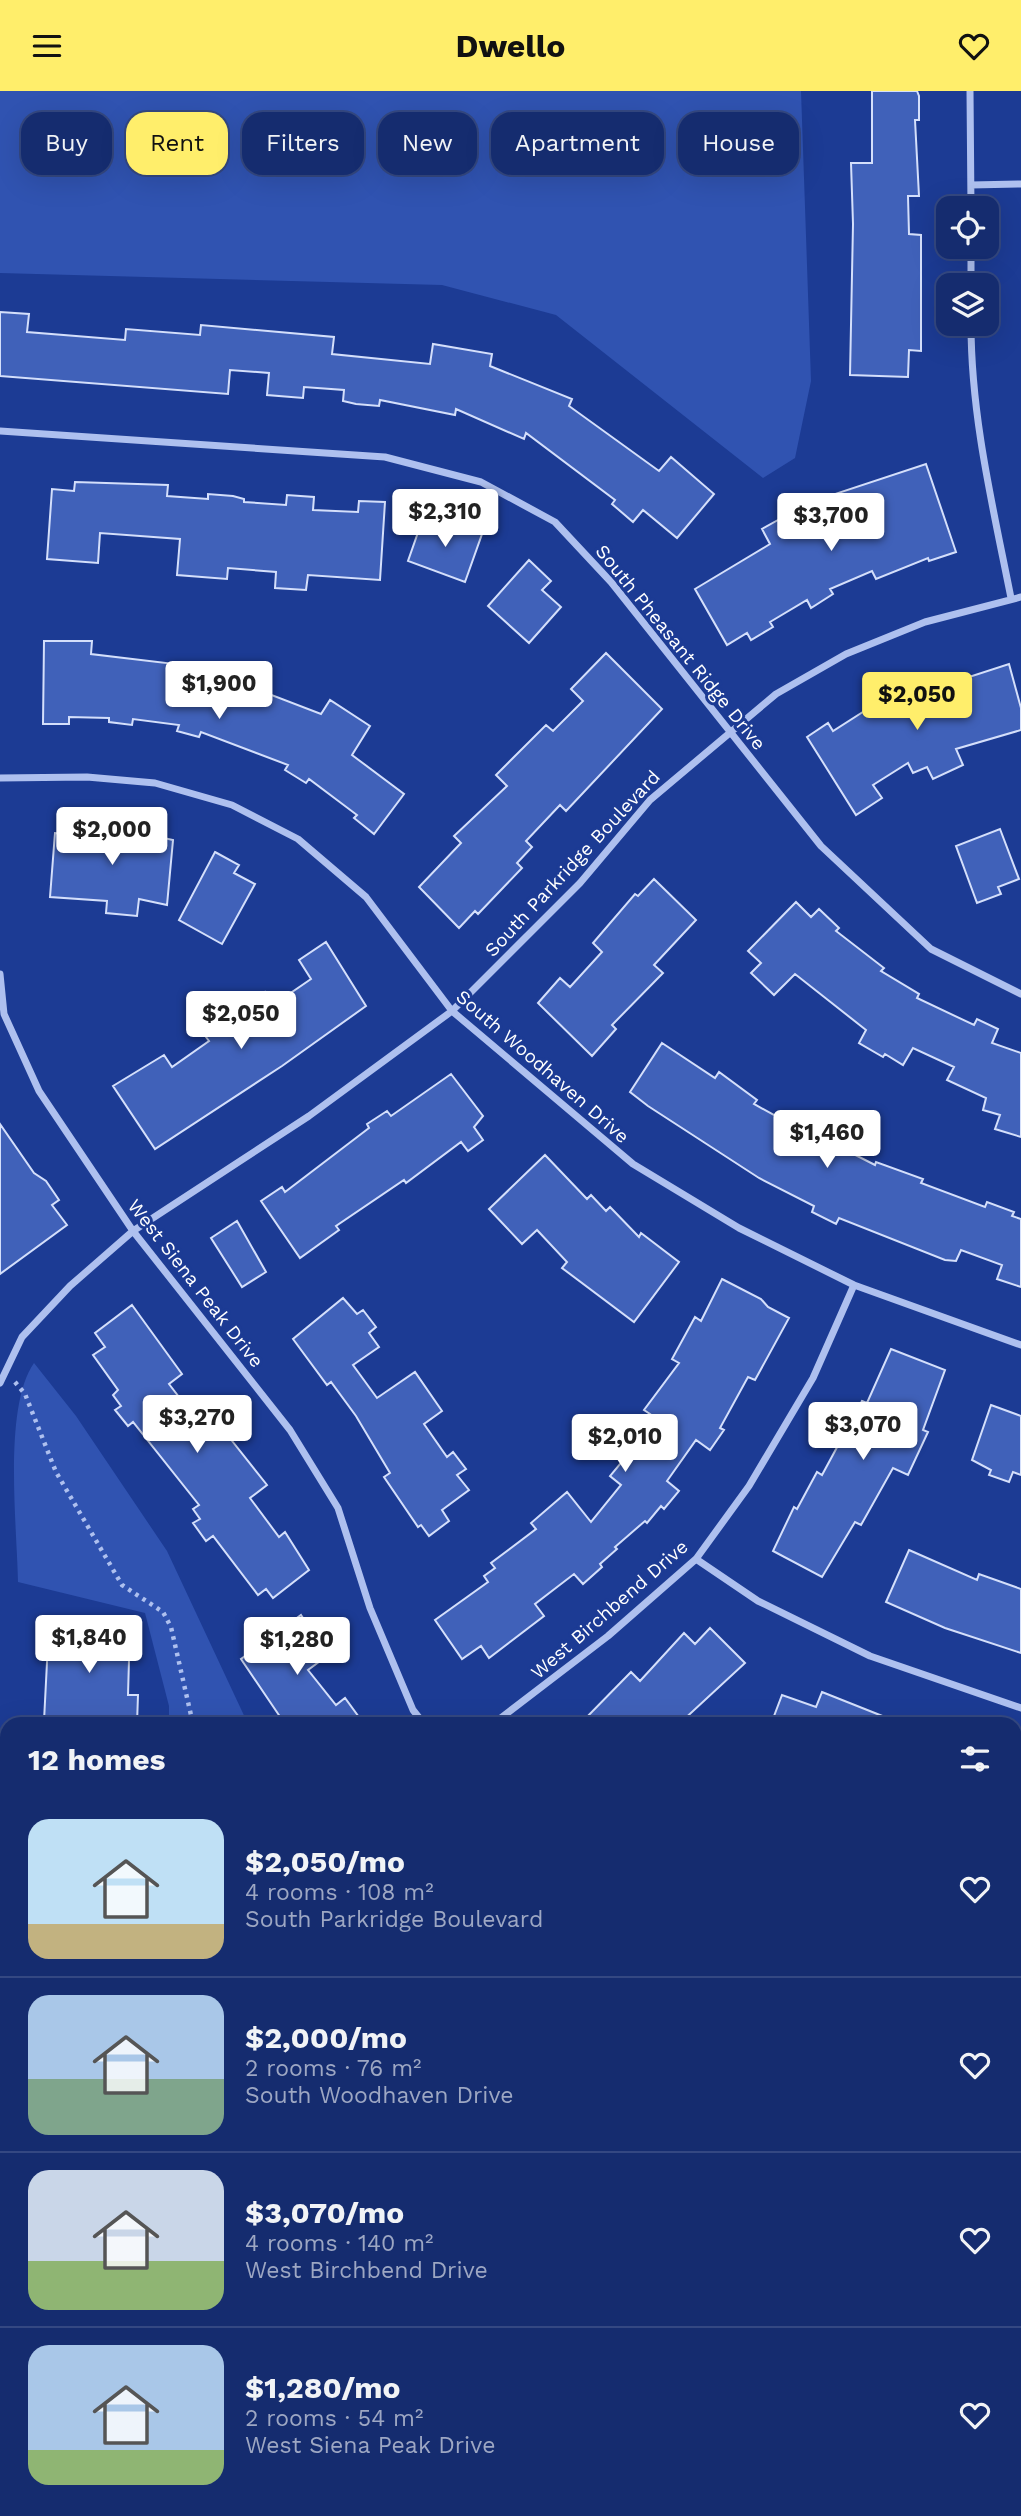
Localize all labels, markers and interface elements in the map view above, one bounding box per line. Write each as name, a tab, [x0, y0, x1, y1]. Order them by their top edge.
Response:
icon: menu	[28, 27, 66, 65]
text: Dwello	[456, 27, 565, 65]
icon: heart	[955, 27, 993, 65]
chip: Buy	[21, 112, 112, 175]
chip: Rent	[126, 112, 228, 175]
chip: Filters	[242, 112, 364, 175]
chip: New	[378, 112, 477, 175]
chip: Apartment	[491, 112, 664, 175]
chip: House	[678, 112, 799, 175]
map controls	[936, 196, 999, 336]
button: locate	[936, 196, 999, 259]
button: layers	[936, 273, 999, 336]
pin: $2,310	[388, 489, 502, 549]
pin: $3,700	[774, 493, 888, 553]
text: $2,310	[408, 498, 482, 525]
text: $3,700	[793, 502, 869, 529]
street label: South Pheasant Ridge Drive	[591, 540, 771, 755]
pin: $1,900	[162, 661, 276, 721]
text: $1,900	[181, 670, 257, 697]
pin: $2,050	[860, 673, 974, 732]
text: $2,050	[878, 681, 956, 708]
street label: South Parkridge Boulevard	[480, 765, 665, 961]
pin: $2,000	[55, 807, 169, 867]
text: $2,000	[72, 816, 152, 843]
street label: South Woodhaven Drive	[451, 985, 634, 1148]
pin: $2,050	[184, 991, 298, 1051]
text: $2,050	[202, 1000, 280, 1027]
pin: $1,460	[770, 1111, 884, 1170]
text: $1,460	[789, 1119, 865, 1146]
street label: West Siena Peak Drive	[123, 1195, 268, 1372]
pin: $3,270	[140, 1395, 254, 1455]
pin: $3,070	[806, 1403, 920, 1462]
text: $3,270	[159, 1404, 235, 1431]
text: $3,070	[824, 1411, 902, 1438]
pin: $2,010	[568, 1415, 682, 1474]
text: $2,010	[588, 1423, 662, 1450]
street label: West Birchbend Drive	[526, 1535, 693, 1684]
pin: $1,840	[32, 1615, 146, 1675]
pin: $1,280	[240, 1617, 354, 1677]
text: $1,840	[51, 1624, 127, 1651]
text: $1,280	[260, 1626, 334, 1653]
icon: filters	[956, 1740, 994, 1778]
text: 12 homes	[28, 1742, 166, 1777]
text: $2,050/mo	[245, 1844, 405, 1879]
icon: home	[84, 1847, 168, 1931]
icon: heart	[956, 1870, 994, 1908]
text: 4 rooms · 108 m²	[245, 1879, 434, 1906]
text: South Parkridge Boulevard	[245, 1906, 543, 1933]
text: $2,000/mo	[245, 2020, 407, 2055]
icon: home	[84, 2023, 168, 2107]
icon: heart	[956, 2046, 994, 2084]
text: 2 rooms · 76 m²	[245, 2055, 421, 2082]
text: South Woodhaven Drive	[245, 2082, 514, 2109]
text: $3,070/mo	[245, 2195, 404, 2230]
icon: home	[84, 2198, 168, 2282]
icon: heart	[956, 2221, 994, 2259]
text: 4 rooms · 140 m²	[245, 2230, 433, 2257]
text: West Birchbend Drive	[245, 2257, 488, 2284]
text: $1,280/mo	[245, 2370, 400, 2405]
icon: home	[84, 2373, 168, 2457]
icon: heart	[956, 2396, 994, 2434]
text: 2 rooms · 54 m²	[245, 2405, 423, 2432]
text: West Siena Peak Drive	[245, 2432, 495, 2459]

